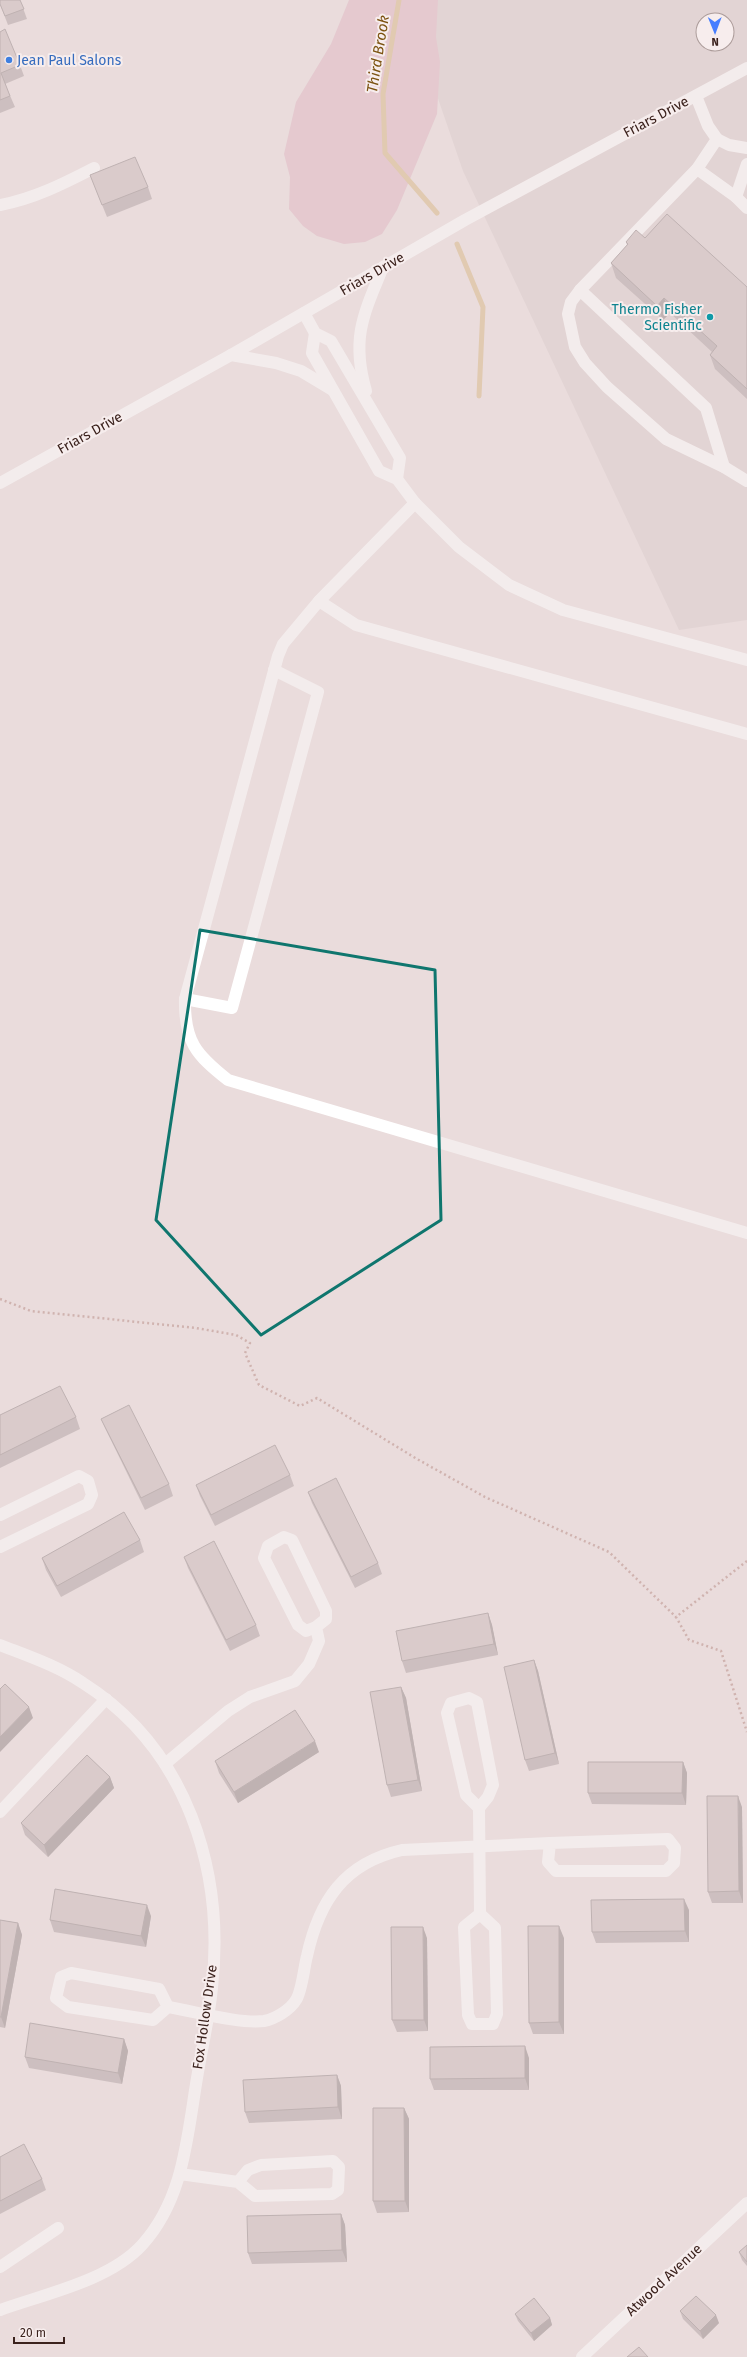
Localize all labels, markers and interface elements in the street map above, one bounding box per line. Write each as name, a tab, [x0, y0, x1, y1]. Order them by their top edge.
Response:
north arrow	[695, 12, 735, 52]
water label: Third Brook	[363, 14, 393, 94]
text: N	[711, 35, 719, 48]
place label: Jean Paul Salons	[17, 52, 122, 69]
marker: Jean Paul Salons	[4, 55, 14, 65]
street label: Friars Drive	[620, 93, 692, 141]
street label: Friars Drive	[337, 249, 407, 299]
place label: Thermo Fisher Scientific	[612, 301, 703, 334]
marker: Thermo Fisher Scientific	[705, 312, 715, 322]
street label: Friars Drive	[55, 408, 125, 458]
street label: Fox Hollow Drive	[189, 1964, 221, 2070]
street label: Atwood Avenue	[622, 2240, 706, 2320]
scale bar	[14, 2319, 64, 2345]
text: 20 m	[20, 2326, 46, 2340]

